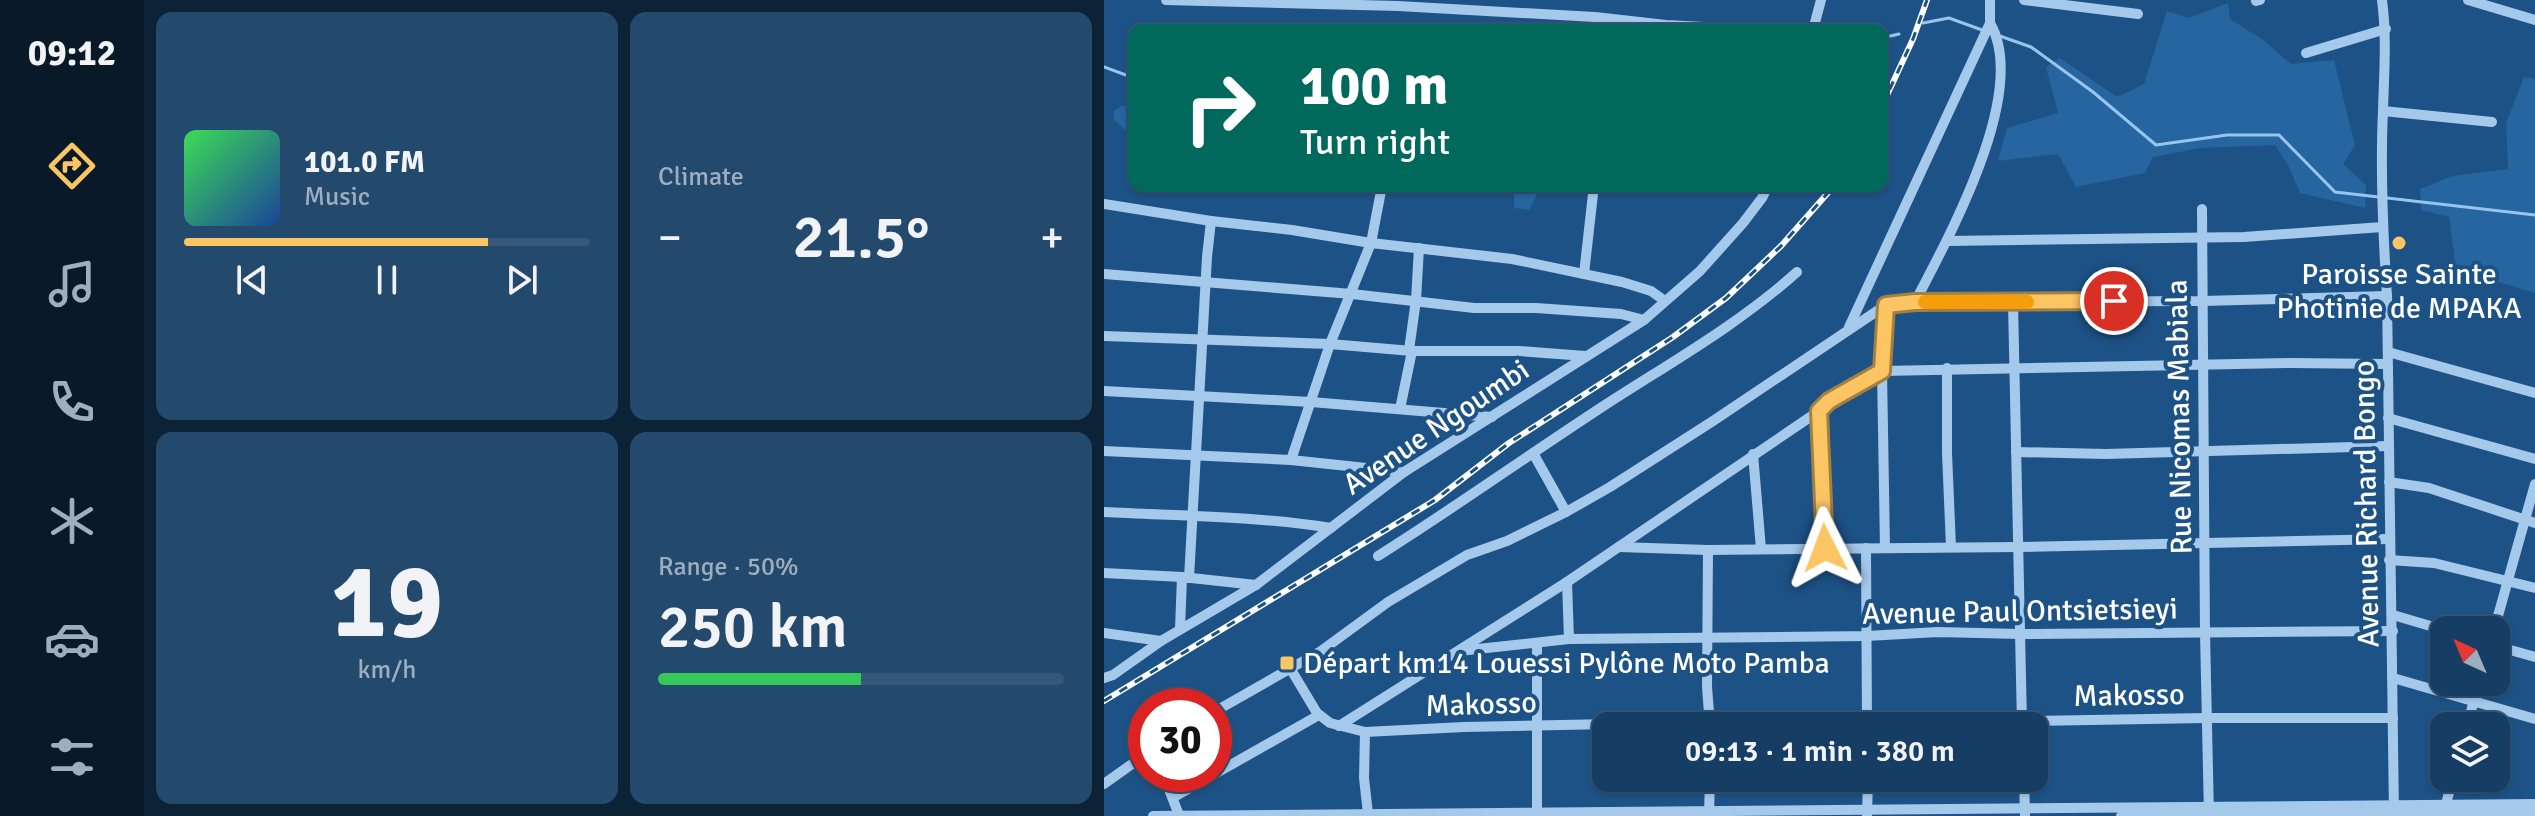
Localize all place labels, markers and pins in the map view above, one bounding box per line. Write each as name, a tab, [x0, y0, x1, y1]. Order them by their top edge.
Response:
marker: Paroisse Sainte Photinie de MPAKA	[2390, 234, 2408, 252]
place label: Paroisse Sainte Photinie de MPAKA	[2276, 256, 2522, 327]
pin	[2080, 267, 2148, 335]
place label: Départ km14 Louessi Pylône Moto Pamba	[1303, 645, 1830, 682]
marker: Départ km14 Louessi Pylône Moto Pamba	[1278, 654, 1296, 672]

